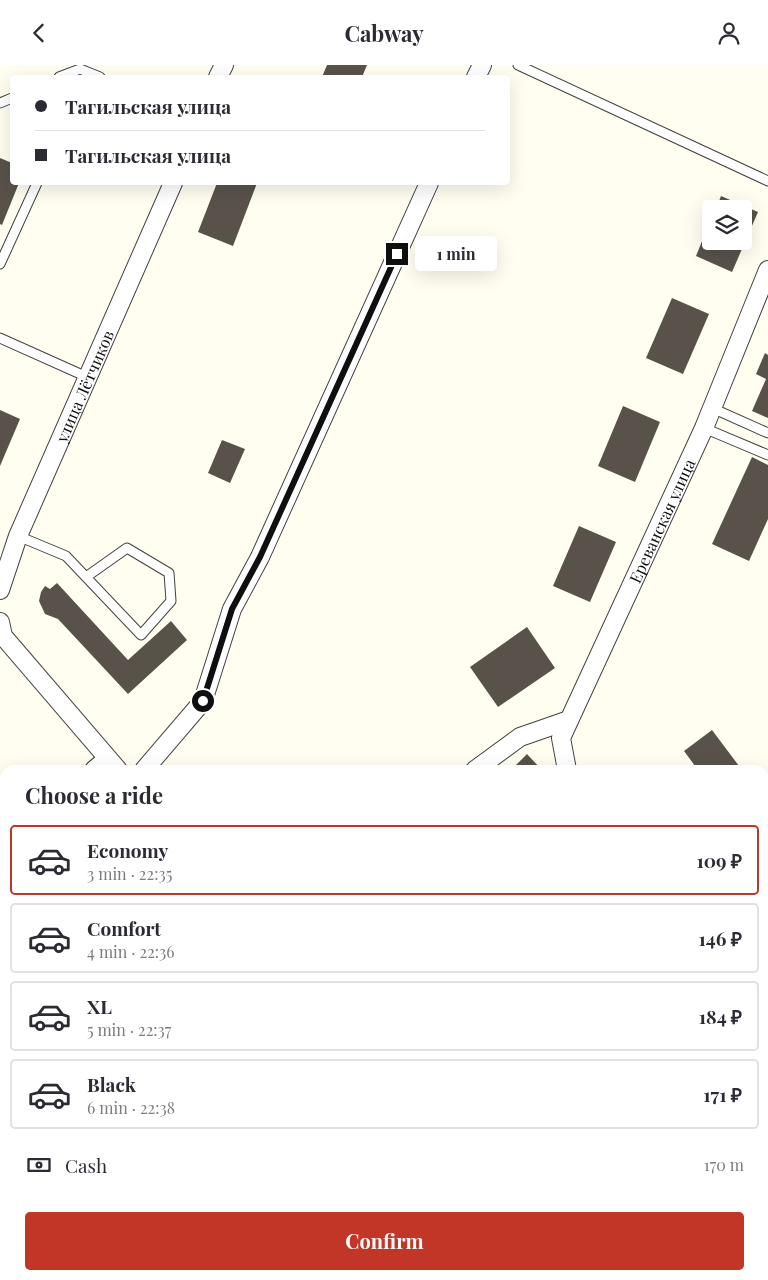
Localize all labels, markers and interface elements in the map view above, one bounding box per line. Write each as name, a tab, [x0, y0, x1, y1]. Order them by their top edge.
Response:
text: Cabway	[344, 18, 424, 48]
icon: back	[25, 19, 53, 47]
icon: person	[715, 19, 743, 47]
text: Тагильская улица	[65, 93, 231, 119]
text: Тагильская улица	[65, 142, 231, 168]
map controls	[702, 200, 752, 250]
button: layers	[702, 200, 752, 250]
callout: 1 min	[414, 237, 497, 271]
route end	[386, 243, 408, 265]
text: 1 min	[436, 243, 476, 264]
street label: улица Лётчиков	[50, 326, 118, 446]
street label: Ереванская улица	[624, 455, 699, 586]
route start	[192, 690, 214, 712]
text: Choose a ride	[25, 780, 163, 810]
text: Economy	[87, 837, 168, 863]
icon: car	[27, 838, 72, 883]
text: 109 ₽	[696, 847, 742, 873]
text: 3 min · 22:35	[87, 863, 172, 884]
text: Comfort	[87, 915, 161, 941]
icon: car	[27, 916, 72, 961]
text: 146 ₽	[699, 925, 742, 951]
text: 4 min · 22:36	[87, 941, 175, 962]
text: XL	[87, 993, 112, 1019]
icon: car	[27, 994, 72, 1039]
text: 184 ₽	[699, 1003, 742, 1029]
text: 5 min · 22:37	[87, 1019, 171, 1040]
text: Black	[87, 1071, 136, 1097]
icon: car	[27, 1072, 72, 1117]
text: 171 ₽	[703, 1081, 742, 1107]
text: 6 min · 22:38	[87, 1097, 175, 1118]
icon: cash	[25, 1151, 53, 1179]
text: Cash	[65, 1152, 107, 1178]
text: 170 m	[704, 1154, 744, 1175]
button: Confirm	[25, 1212, 744, 1270]

